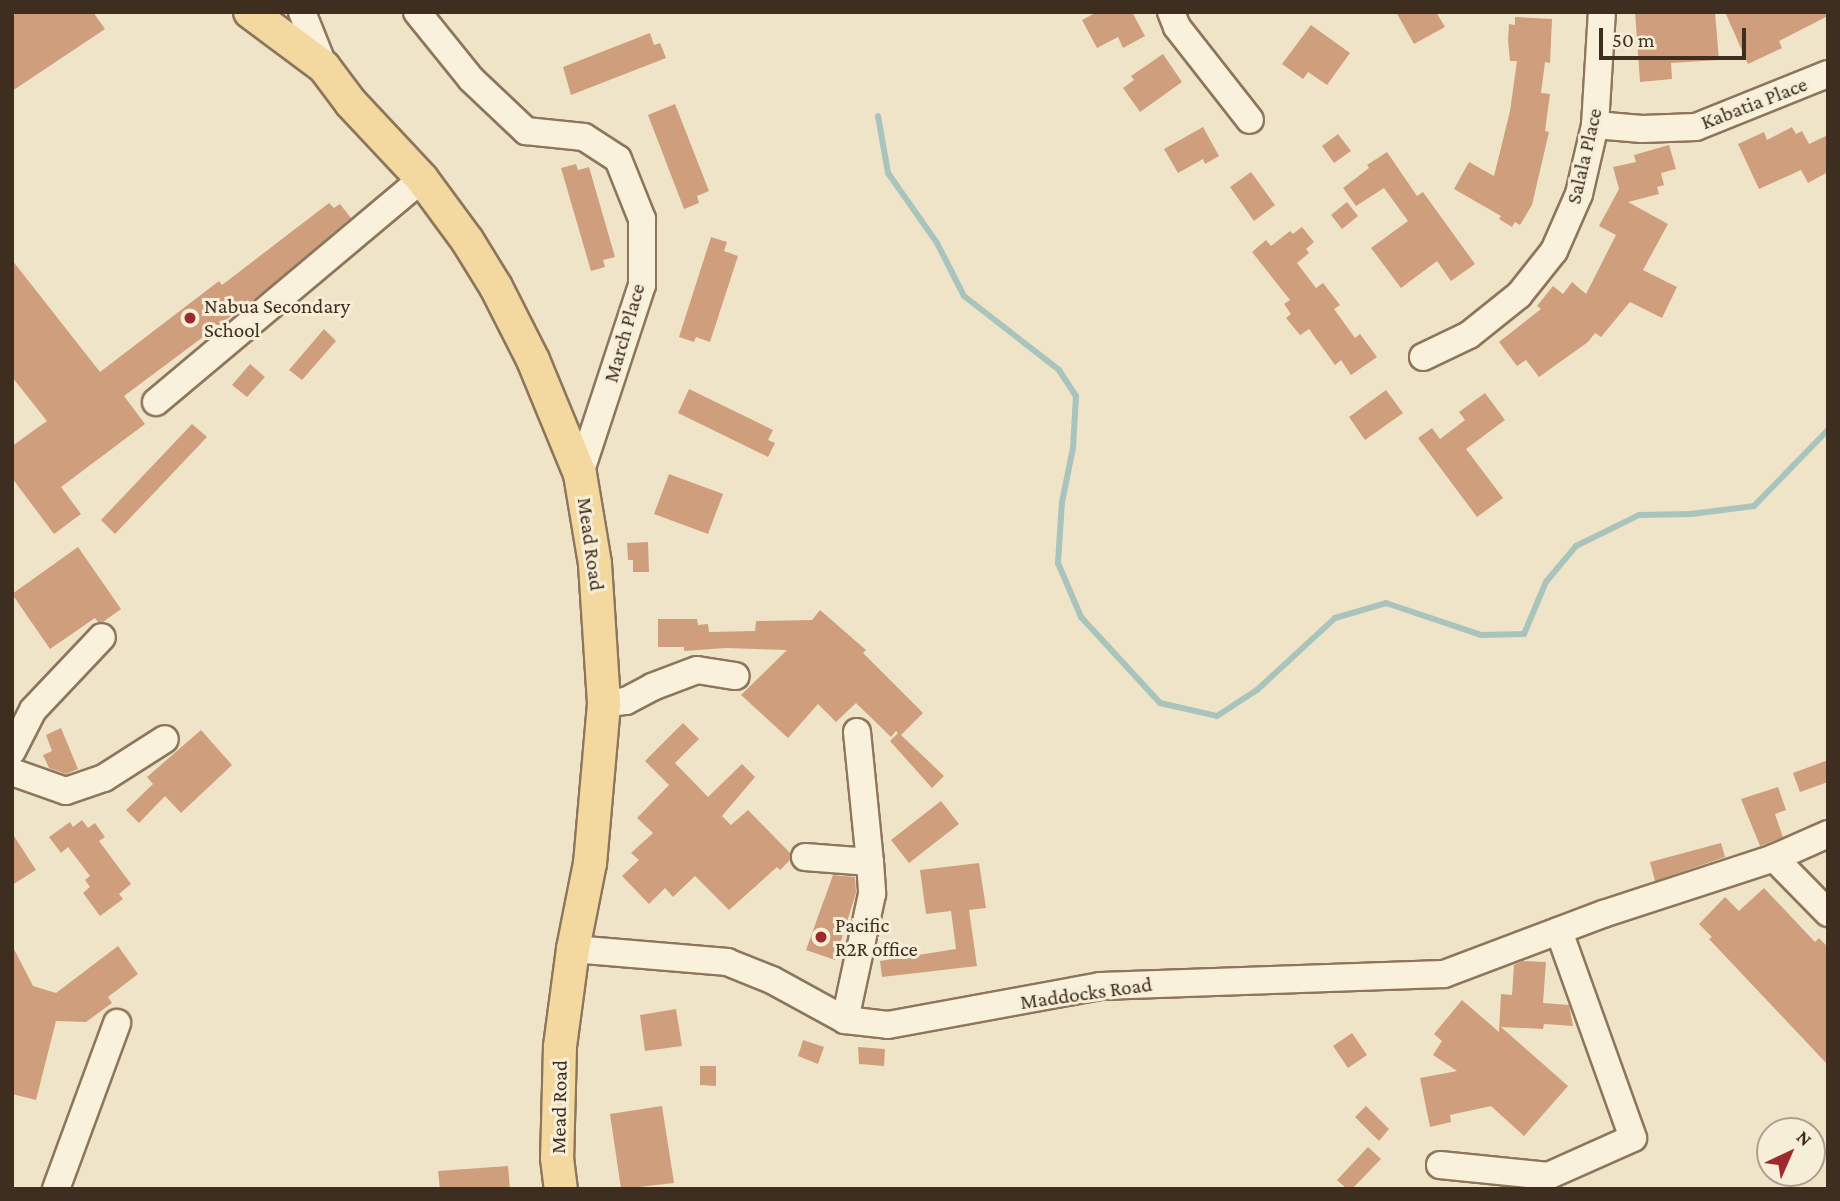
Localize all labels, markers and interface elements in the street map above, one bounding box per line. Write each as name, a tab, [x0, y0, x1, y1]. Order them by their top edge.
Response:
scale bar	[1602, 14, 1749, 58]
text: 50 m	[1612, 28, 1655, 52]
street label: Kabatia Place	[1697, 71, 1811, 135]
street label: Salala Place	[1561, 106, 1607, 206]
street label: March Place	[598, 281, 650, 385]
place label: Nabua Secondary School	[204, 293, 350, 343]
marker: Nabua Secondary School	[182, 310, 198, 326]
street label: Mead Road	[572, 496, 610, 592]
place label: Pacific R2R office	[835, 912, 918, 962]
marker: Pacific R2R office	[813, 929, 829, 945]
street label: Maddocks Road	[1018, 971, 1154, 1015]
street label: Mead Road	[546, 1060, 572, 1154]
north arrow	[1756, 1117, 1826, 1187]
text: N	[1793, 1126, 1816, 1150]

